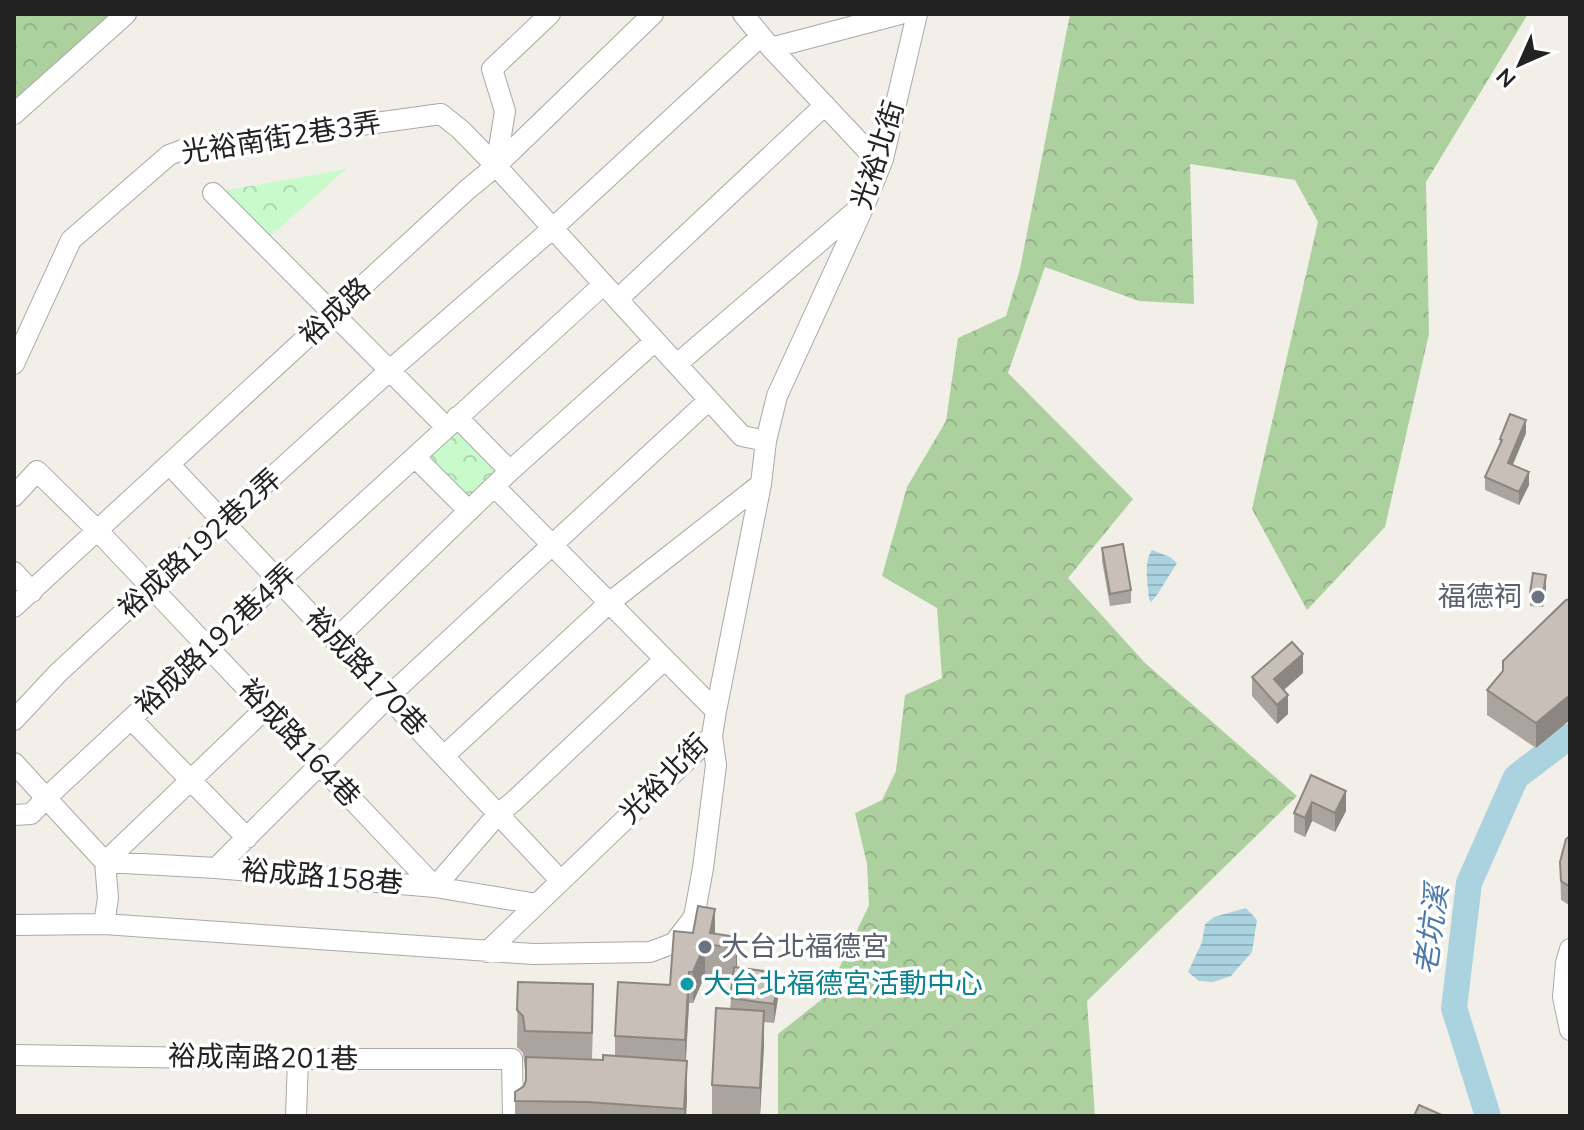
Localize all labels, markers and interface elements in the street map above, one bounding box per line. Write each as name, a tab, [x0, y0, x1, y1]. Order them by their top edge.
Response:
north arrow	[1480, 24, 1560, 104]
text: N	[1490, 61, 1523, 94]
street label: 光裕北街	[843, 96, 913, 214]
street label: 光裕南街2巷3弄	[178, 103, 384, 173]
street label: 裕成路	[291, 269, 379, 355]
street label: 裕成路192巷2弄	[110, 461, 290, 627]
street label: 裕成路192巷4弄	[127, 555, 305, 725]
place label: 福德祠	[1438, 578, 1522, 616]
marker: 福德祠	[1529, 588, 1547, 606]
street label: 裕成路170巷	[297, 600, 435, 744]
street label: 裕成路164巷	[230, 671, 368, 815]
street label: 光裕北街	[611, 726, 717, 832]
street label: 裕成路158巷	[239, 851, 405, 903]
water label: 老坑溪	[1405, 879, 1459, 977]
place label: 大台北福德宮	[721, 928, 889, 966]
marker: 大台北福德宮	[696, 938, 714, 956]
place label: 大台北福德宮活動中心	[703, 965, 983, 1003]
marker: 大台北福德宮活動中心	[678, 975, 696, 993]
street label: 裕成南路201巷	[167, 1037, 359, 1079]

